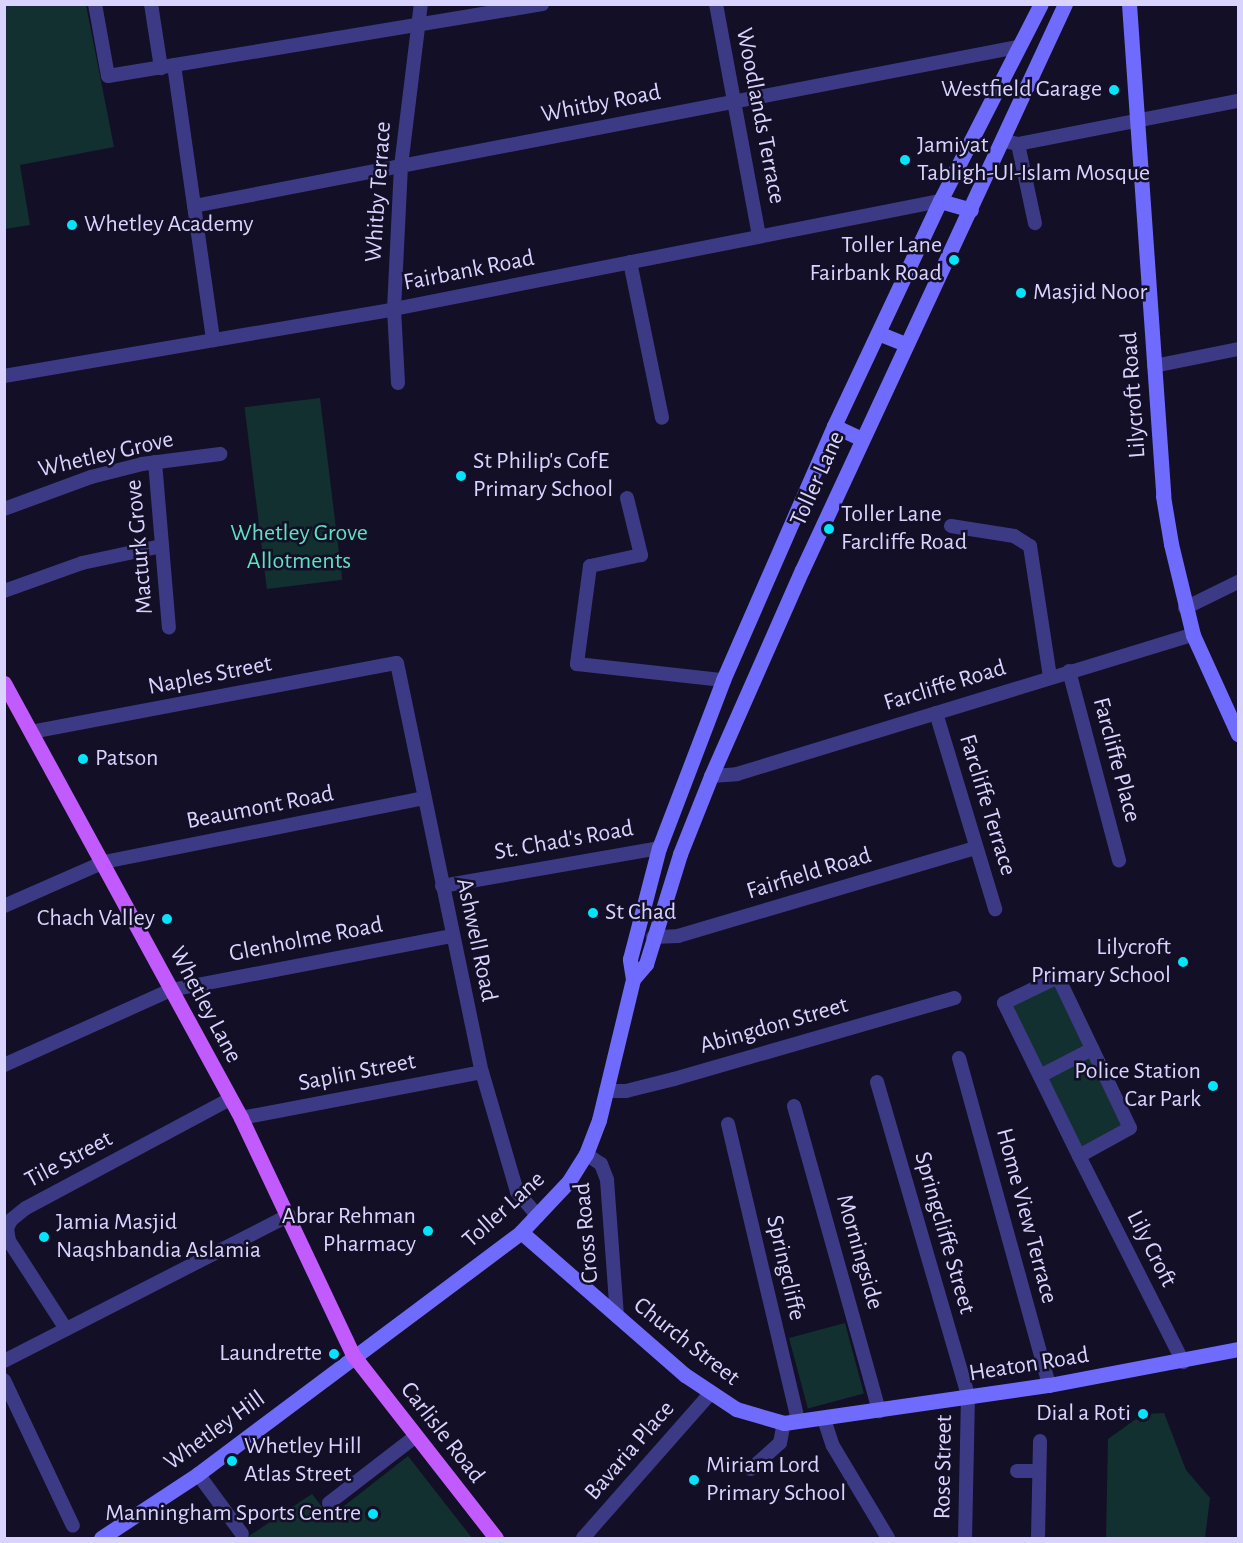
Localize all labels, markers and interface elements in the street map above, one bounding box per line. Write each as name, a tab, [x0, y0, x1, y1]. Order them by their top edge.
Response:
street label: Woodlands Terrace	[729, 26, 791, 206]
place label: Westfield Garage	[941, 76, 1102, 104]
street label: Whitby Road	[539, 78, 663, 130]
marker: Westfield Garage	[1107, 83, 1121, 97]
street label: Whitby Terrace	[360, 121, 398, 263]
place label: Jamiyat Tabligh-Ul-Islam Mosque	[917, 132, 1150, 188]
marker: Jamiyat Tabligh-Ul-Islam Mosque	[898, 153, 912, 167]
place label: Whetley Academy	[84, 211, 254, 239]
marker: Whetley Academy	[65, 218, 79, 232]
place label: Toller Lane Fairbank Road	[809, 232, 942, 288]
street label: Fairbank Road	[401, 244, 537, 298]
marker: Toller Lane Fairbank Road	[947, 253, 961, 267]
place label: Masjid Noor	[1033, 279, 1147, 307]
marker: Masjid Noor	[1014, 286, 1028, 300]
street label: Lilycroft Road	[1115, 331, 1153, 459]
street label: Whetley Grove	[36, 425, 176, 485]
street label: Toller Lane	[784, 427, 852, 531]
place label: St Philip's CofE Primary School	[473, 448, 613, 504]
marker: St Philip's CofE Primary School	[454, 469, 468, 483]
street label: Macturk Grove	[120, 478, 160, 616]
place label: Toller Lane Farcliffe Road	[841, 501, 967, 557]
park label: Whetley Grove Allotments	[230, 520, 368, 576]
marker: Toller Lane Farcliffe Road	[822, 522, 836, 536]
street label: Naples Street	[146, 650, 274, 702]
street label: Farcliffe Road	[880, 654, 1010, 718]
street label: Farcliffe Place	[1086, 694, 1146, 826]
street label: Farcliffe Terrace	[952, 731, 1022, 879]
place label: Patson	[95, 745, 158, 773]
marker: Patson	[76, 752, 90, 766]
street label: Beaumont Road	[184, 780, 336, 836]
street label: St. Chad's Road	[492, 815, 636, 867]
street label: Fairfield Road	[743, 841, 875, 907]
street label: Ashwell Road	[449, 876, 503, 1004]
place label: St Chad	[605, 899, 676, 927]
place label: Chach Valley	[37, 905, 155, 933]
marker: St Chad	[586, 906, 600, 920]
street label: Glenholme Road	[227, 911, 385, 969]
marker: Chach Valley	[160, 912, 174, 926]
place label: Lilycroft Primary School	[1031, 934, 1171, 990]
street label: Whetley Lane	[162, 942, 248, 1068]
marker: Lilycroft Primary School	[1176, 955, 1190, 969]
street label: Abingdon Street	[697, 991, 851, 1061]
street label: Saplin Street	[296, 1048, 418, 1098]
place label: Police Station Car Park	[1074, 1058, 1201, 1114]
marker: Police Station Car Park	[1206, 1079, 1220, 1093]
street label: Tile Street	[20, 1125, 118, 1195]
street label: Home View Terrace	[989, 1125, 1063, 1307]
street label: Springcliffe Street	[907, 1149, 981, 1317]
street label: Toller Lane	[457, 1166, 551, 1254]
street label: Cross Road	[568, 1181, 606, 1285]
street label: Morningside	[829, 1191, 889, 1313]
place label: Abrar Rehman Pharmacy	[282, 1203, 416, 1259]
street label: Lily Croft	[1120, 1206, 1182, 1292]
place label: Jamia Masjid Naqshbandia Aslamia	[56, 1209, 261, 1265]
street label: Springcliffe	[759, 1213, 811, 1323]
marker: Abrar Rehman Pharmacy	[421, 1224, 435, 1238]
marker: Jamia Masjid Naqshbandia Aslamia	[37, 1230, 51, 1244]
street label: Church Street	[627, 1292, 745, 1392]
place label: Laundrette	[219, 1340, 322, 1368]
street label: Heaton Road	[967, 1341, 1091, 1389]
marker: Laundrette	[327, 1347, 341, 1361]
street label: Carlisle Road	[394, 1377, 490, 1489]
street label: Whetley Hill	[159, 1385, 271, 1477]
street label: Bavaria Place	[579, 1395, 681, 1507]
place label: Dial a Roti	[1036, 1400, 1131, 1428]
marker: Dial a Roti	[1136, 1407, 1150, 1421]
street label: Rose Street	[929, 1414, 959, 1520]
place label: Whetley Hill Atlas Street	[244, 1433, 362, 1489]
place label: Miriam Lord Primary School	[706, 1452, 846, 1508]
marker: Whetley Hill Atlas Street	[225, 1454, 239, 1468]
marker: Miriam Lord Primary School	[687, 1473, 701, 1487]
place label: Manningham Sports Centre	[105, 1500, 361, 1528]
marker: Manningham Sports Centre	[366, 1507, 380, 1521]

